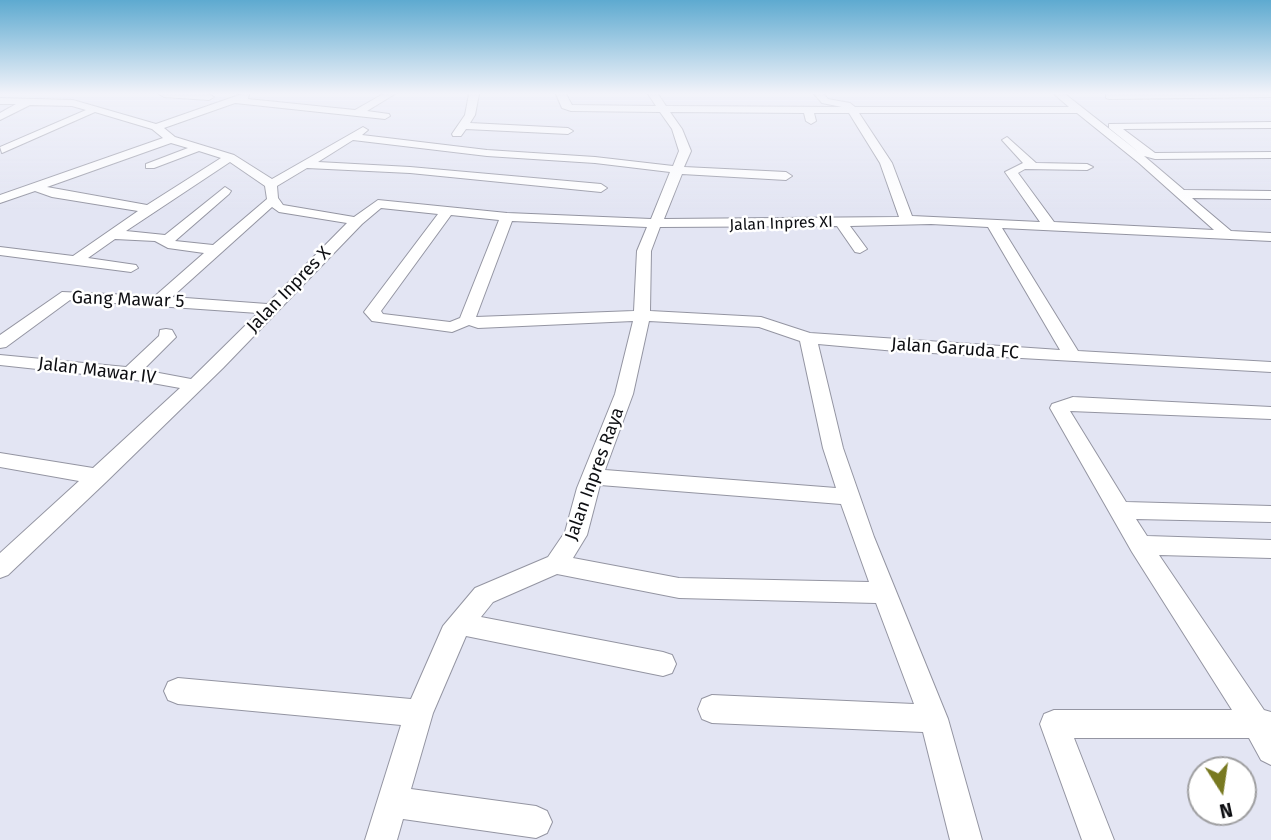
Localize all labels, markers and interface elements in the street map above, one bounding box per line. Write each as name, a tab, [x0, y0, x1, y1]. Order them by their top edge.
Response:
street label: Jalan Inpres XI	[729, 213, 833, 235]
street label: Jalan Inpres X	[243, 243, 335, 337]
street label: Gang Mawar 5	[71, 287, 185, 313]
street label: Jalan Garuda FC	[890, 334, 1020, 364]
street label: Jalan Mawar IV	[37, 353, 157, 389]
street label: Jalan Inpres Raya	[561, 405, 629, 543]
north arrow	[1187, 756, 1257, 826]
text: N	[1218, 798, 1235, 823]

